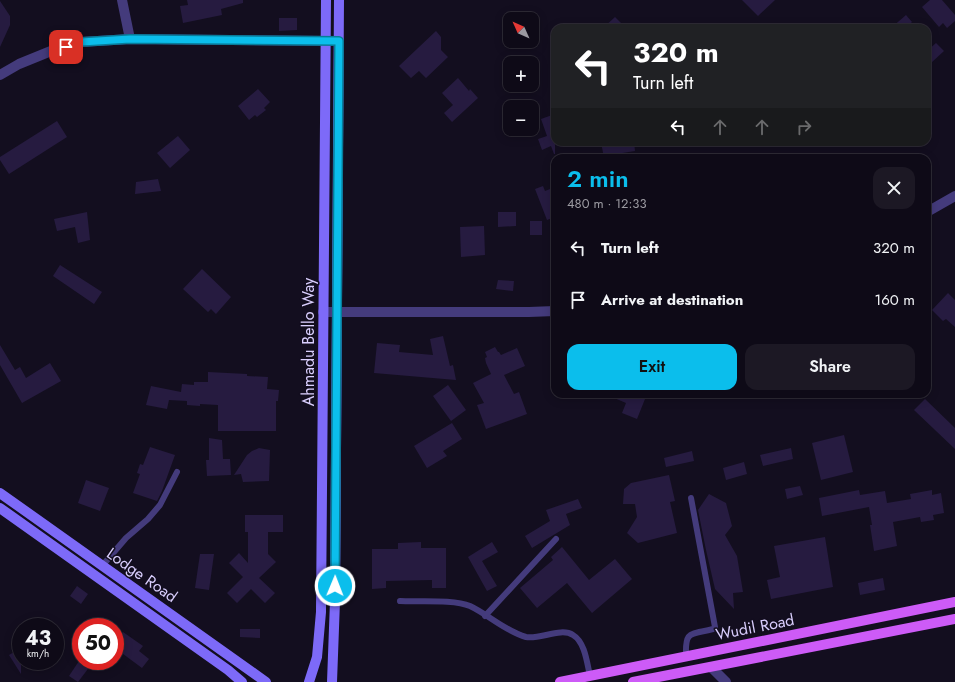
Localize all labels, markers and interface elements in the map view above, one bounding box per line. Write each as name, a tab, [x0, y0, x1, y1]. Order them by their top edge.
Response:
north arrow	[503, 12, 539, 48]
map controls	[503, 12, 539, 136]
pin	[49, 30, 83, 64]
text: 320 m	[633, 32, 719, 73]
icon: arrive	[55, 36, 77, 58]
icon: left	[567, 40, 619, 92]
button: +	[503, 56, 539, 92]
text: Turn left	[633, 70, 693, 96]
button: −	[503, 100, 539, 136]
icon: left	[667, 116, 689, 138]
icon: ahead	[709, 116, 731, 138]
icon: ahead	[751, 116, 773, 138]
icon: right	[793, 116, 815, 138]
text: 2 min	[567, 161, 629, 196]
button: close	[873, 167, 915, 209]
text: 480 m · 12:33	[567, 194, 647, 213]
icon: left	[567, 237, 589, 259]
text: Turn left	[601, 237, 659, 259]
text: 320 m	[873, 237, 915, 259]
street label: Ahmadu Bello Way	[297, 277, 320, 406]
icon: arrive	[567, 289, 589, 311]
text: Arrive at destination	[601, 289, 743, 311]
text: 160 m	[874, 289, 915, 311]
button: Exit	[567, 344, 737, 390]
button: Share	[745, 344, 915, 390]
street label: Lodge Road	[102, 542, 182, 608]
position arrow	[314, 565, 356, 607]
street label: Wudil Road	[714, 608, 796, 646]
speed limit sign: 50	[72, 618, 124, 670]
text: 43	[25, 624, 51, 653]
text: km/h	[27, 646, 49, 661]

